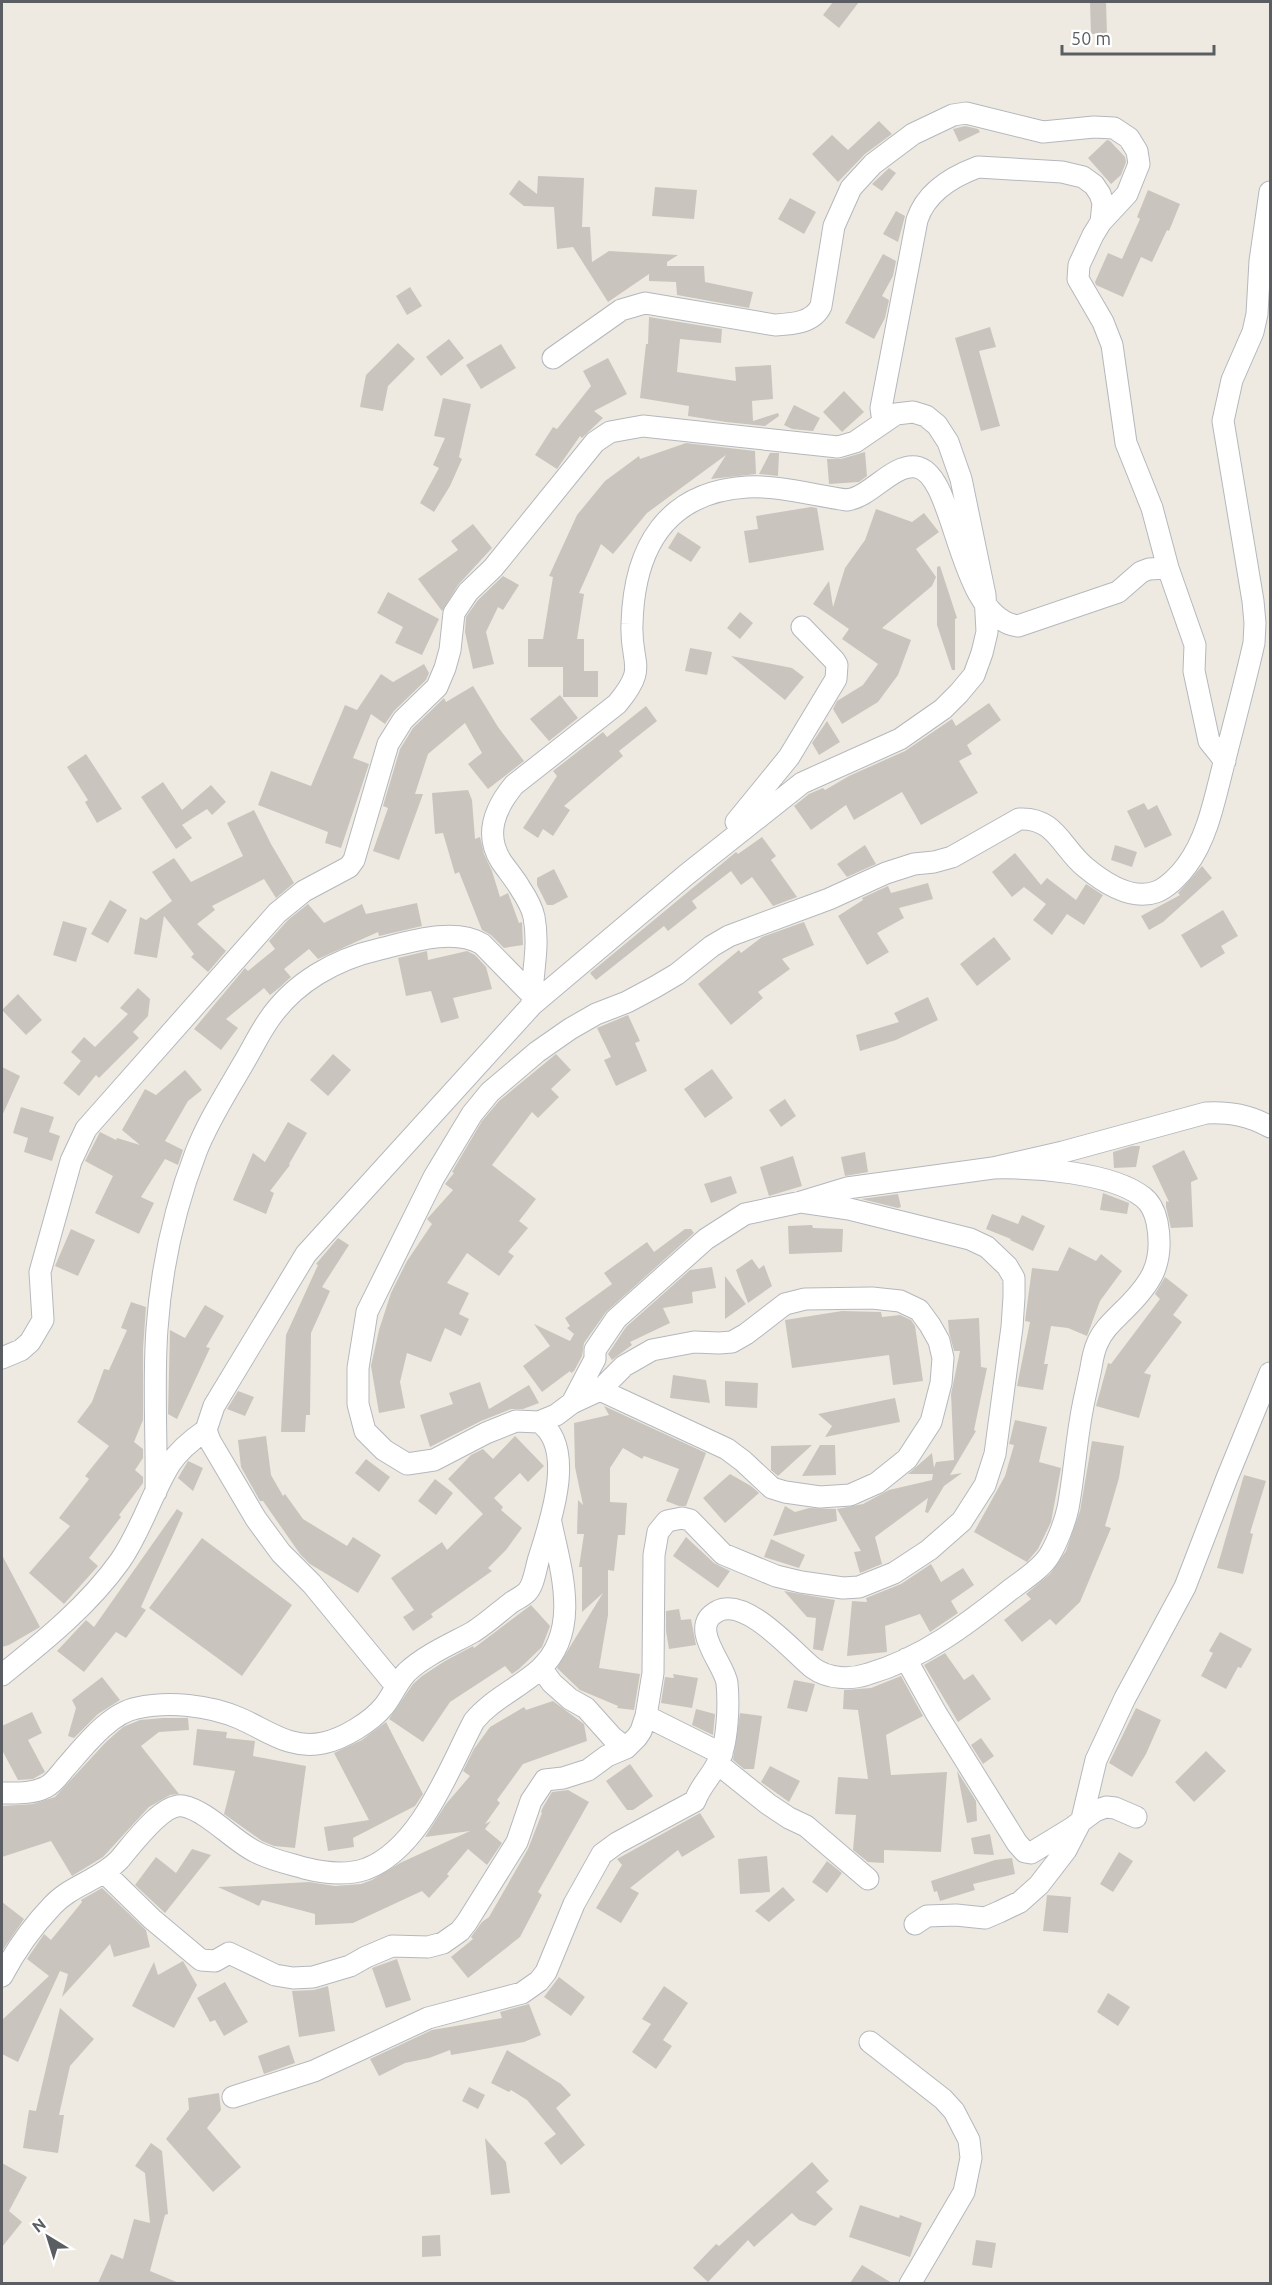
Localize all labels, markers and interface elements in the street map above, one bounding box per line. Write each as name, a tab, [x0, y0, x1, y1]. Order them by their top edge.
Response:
scale bar	[1062, 18, 1214, 56]
text: 50 m	[1071, 28, 1111, 48]
north arrow	[18, 2207, 78, 2267]
text: N	[29, 2214, 49, 2236]

